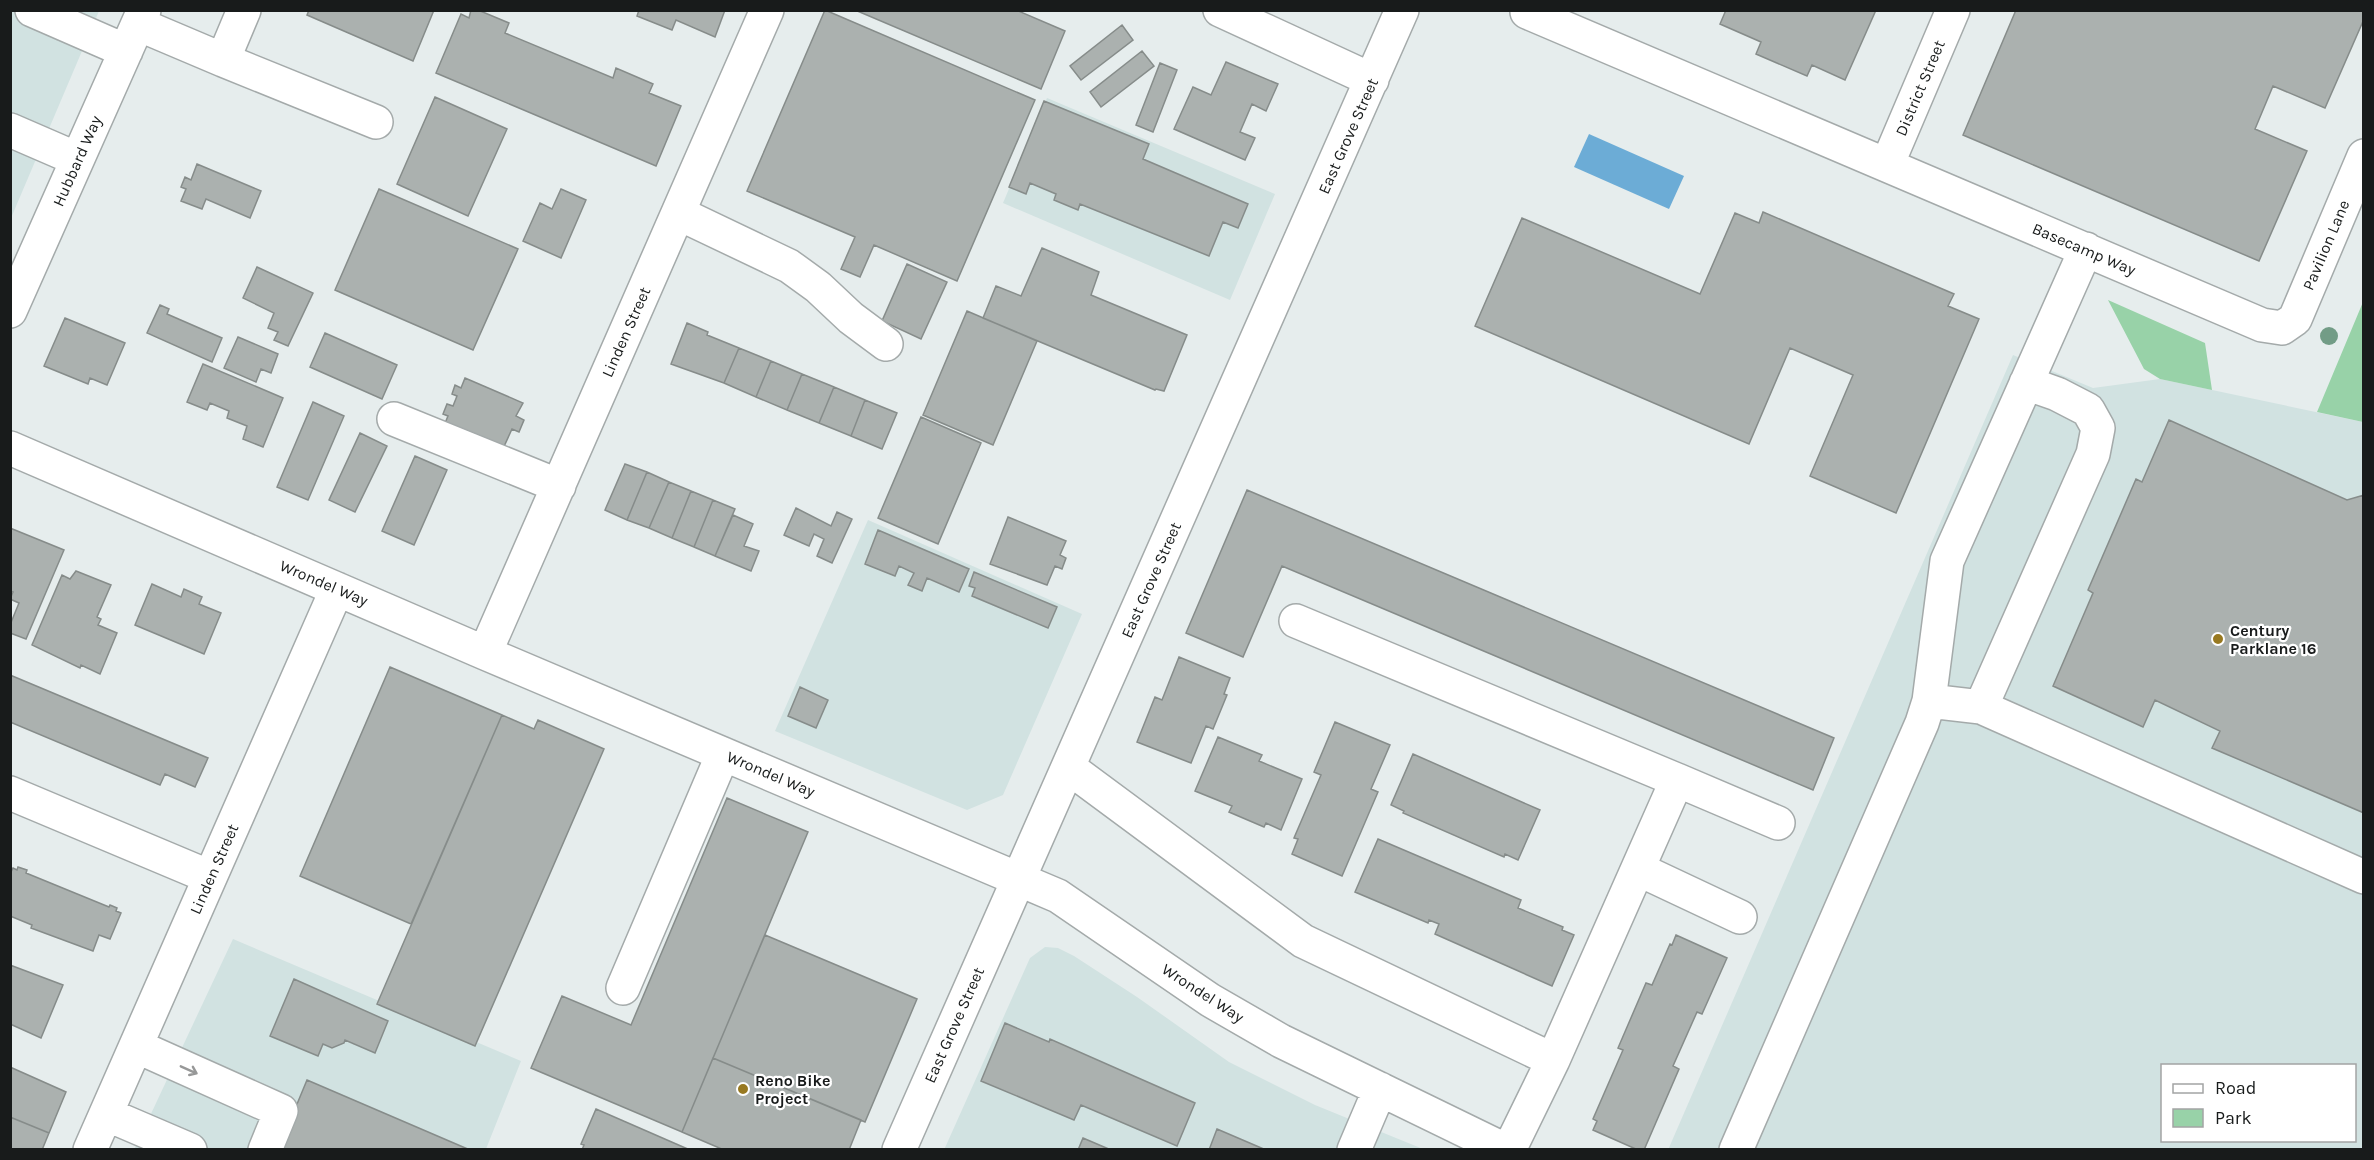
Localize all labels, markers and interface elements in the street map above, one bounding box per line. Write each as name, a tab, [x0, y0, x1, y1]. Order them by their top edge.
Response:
street label: District Street	[1891, 37, 1949, 139]
street label: East Grove Street	[1314, 75, 1382, 197]
street label: Hubbard Way	[49, 112, 106, 209]
street label: Pavilion Lane	[2298, 197, 2354, 293]
street label: Basecamp Way	[2029, 219, 2139, 280]
street label: Linden Street	[598, 284, 654, 380]
street label: East Grove Street	[1117, 519, 1185, 641]
street label: Wrondel Way	[277, 556, 371, 610]
place label: Century Parklane 16	[2230, 621, 2317, 658]
marker: Century Parklane 16	[2211, 632, 2225, 646]
street label: Wrondel Way	[724, 747, 818, 801]
street label: Linden Street	[186, 821, 242, 917]
street label: Wrondel Way	[1158, 959, 1248, 1027]
street label: East Grove Street	[920, 964, 988, 1086]
legend	[2161, 1064, 2356, 1142]
one-way arrow	[180, 1065, 198, 1076]
place label: Reno Bike Project	[755, 1071, 830, 1108]
text: Road	[2215, 1077, 2256, 1099]
marker: Reno Bike Project	[736, 1082, 750, 1096]
text: Park	[2215, 1107, 2252, 1129]

